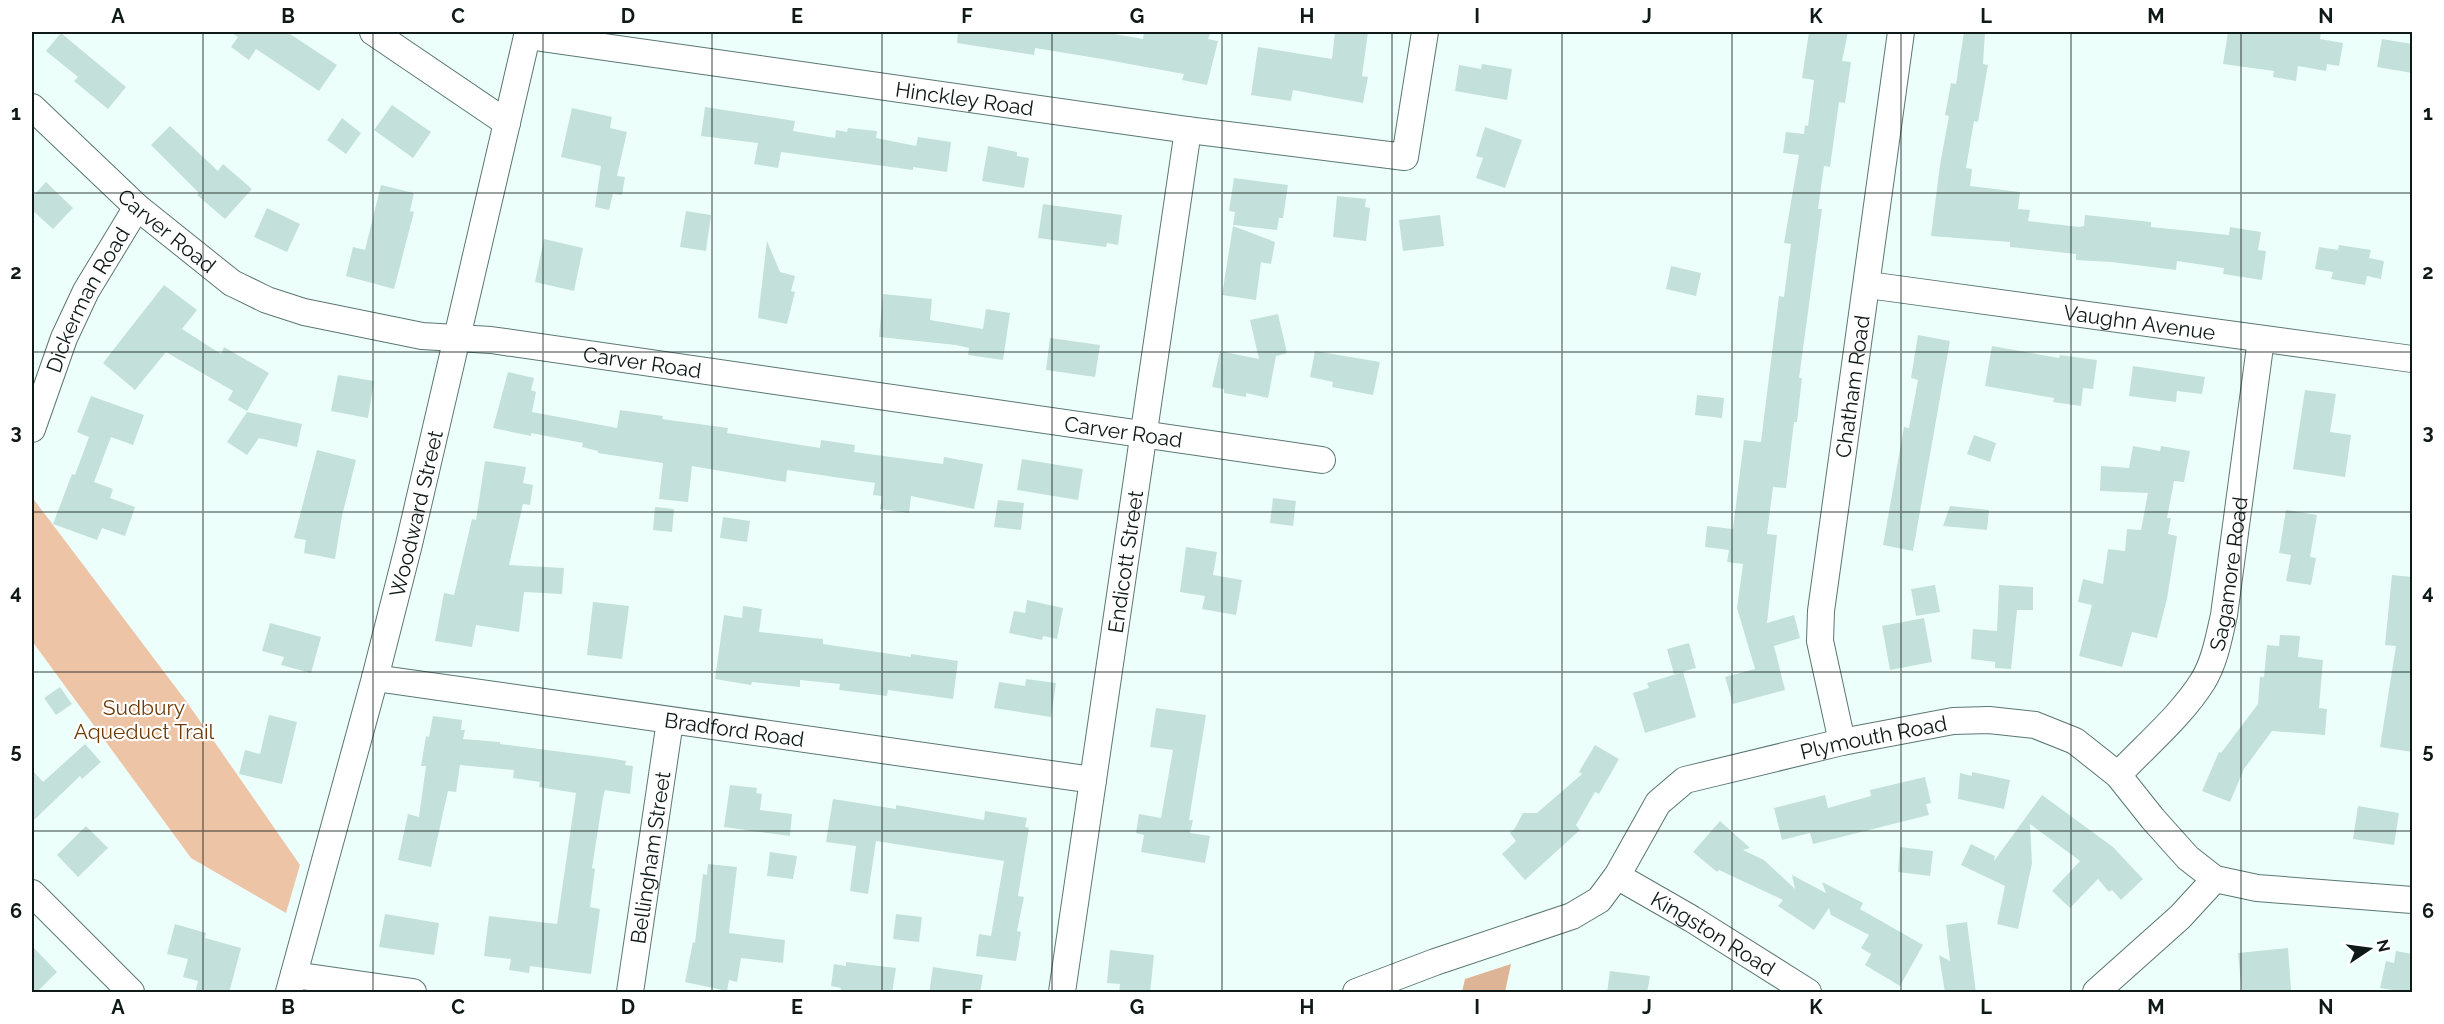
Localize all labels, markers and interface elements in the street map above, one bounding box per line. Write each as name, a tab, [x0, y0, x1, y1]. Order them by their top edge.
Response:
text: A	[111, 4, 125, 28]
text: B	[281, 4, 295, 28]
text: C	[451, 4, 465, 28]
text: D	[621, 4, 635, 28]
text: E	[791, 4, 803, 28]
text: F	[961, 4, 973, 28]
text: G	[1130, 4, 1144, 28]
text: H	[1300, 4, 1314, 28]
text: I	[1474, 4, 1480, 28]
text: J	[1642, 4, 1652, 28]
text: K	[1809, 4, 1823, 28]
text: L	[1980, 4, 1992, 28]
text: M	[2147, 4, 2165, 28]
text: N	[2318, 4, 2334, 28]
street label: Hinckley Road	[894, 76, 1035, 120]
text: 1	[11, 101, 21, 125]
text: 1	[2423, 101, 2433, 125]
street label: Carver Road	[113, 183, 221, 278]
street label: Dickerman Road	[40, 222, 134, 376]
text: 2	[10, 260, 22, 284]
text: 2	[2422, 260, 2434, 284]
street label: Vaughn Avenue	[2062, 299, 2217, 345]
street label: Chatham Road	[1830, 314, 1874, 459]
street label: Carver Road	[582, 341, 703, 383]
street label: Carver Road	[1063, 410, 1184, 452]
text: 3	[10, 420, 22, 444]
text: 3	[2422, 420, 2434, 444]
street label: Woodward Street	[384, 428, 448, 600]
street label: Endicott Street	[1102, 488, 1148, 635]
street label: Sagamore Road	[2204, 495, 2252, 653]
text: 4	[10, 580, 22, 604]
text: 4	[2422, 580, 2434, 604]
park label: Sudbury Aqueduct Trail	[74, 695, 215, 744]
street label: Bradford Road	[663, 707, 806, 751]
street label: Plymouth Road	[1798, 710, 1949, 764]
text: 5	[10, 739, 22, 763]
text: 5	[2422, 739, 2434, 763]
street label: Bellingham Street	[625, 769, 675, 945]
street label: Kingston Road	[1647, 886, 1780, 981]
text: 6	[10, 899, 22, 923]
text: 6	[2422, 899, 2434, 923]
north arrow	[2339, 919, 2399, 979]
text: N	[2372, 938, 2394, 954]
text: A	[111, 995, 125, 1019]
text: B	[281, 995, 295, 1019]
text: C	[451, 995, 465, 1019]
text: D	[621, 995, 635, 1019]
text: E	[791, 995, 803, 1019]
text: F	[961, 995, 973, 1019]
text: G	[1130, 995, 1144, 1019]
text: H	[1300, 995, 1314, 1019]
text: I	[1474, 995, 1480, 1019]
text: J	[1642, 995, 1652, 1019]
text: K	[1809, 995, 1823, 1019]
text: L	[1980, 995, 1992, 1019]
text: M	[2147, 995, 2165, 1019]
text: N	[2318, 995, 2334, 1019]

